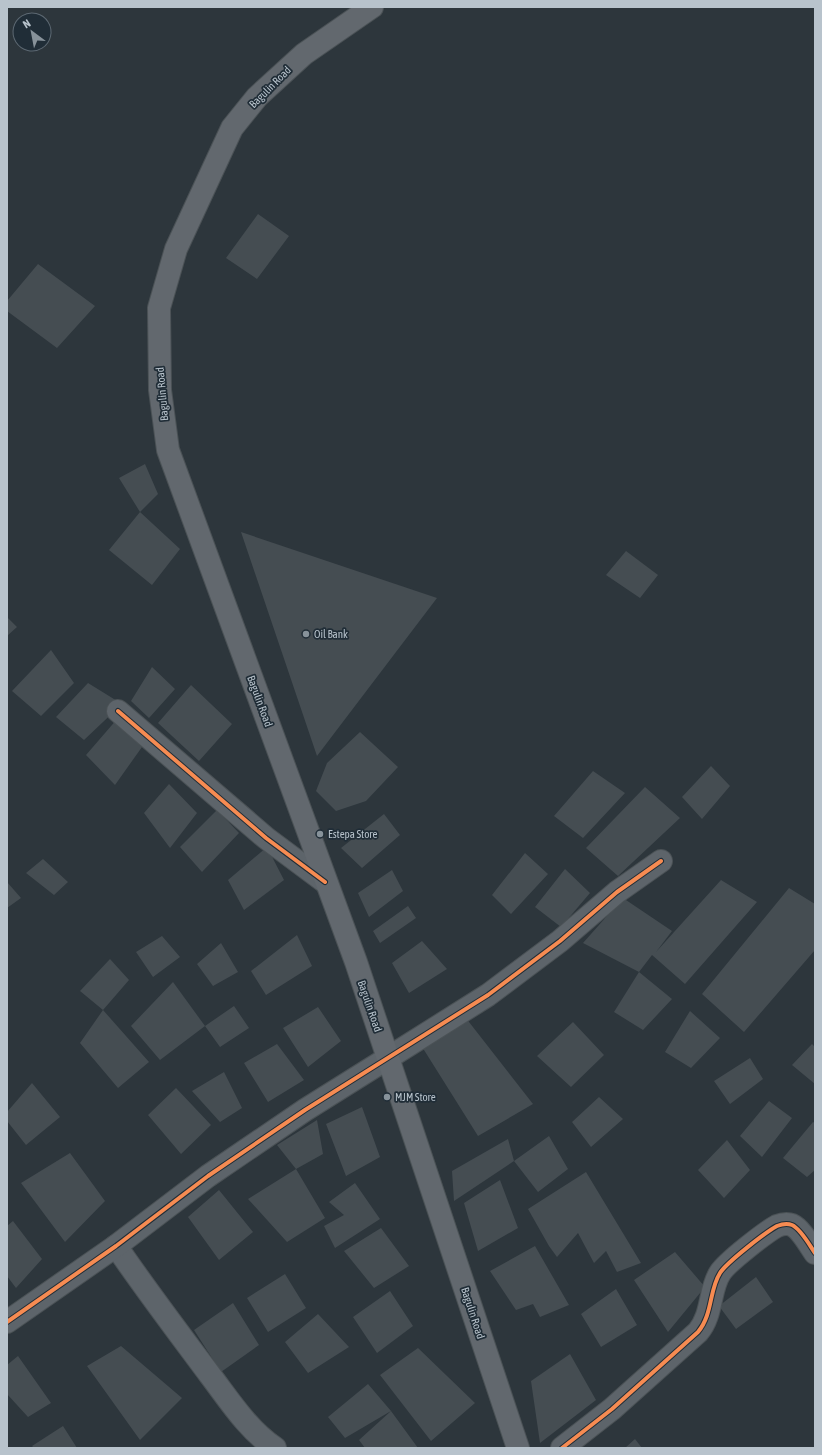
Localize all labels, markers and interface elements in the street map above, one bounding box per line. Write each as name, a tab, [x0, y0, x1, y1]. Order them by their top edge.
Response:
north arrow	[12, 12, 52, 52]
text: N	[21, 17, 33, 30]
street label: Bagulin Road	[247, 64, 293, 110]
street label: Bagulin Road	[154, 367, 170, 421]
place label: Oil Bank	[314, 628, 348, 640]
marker: Oil Bank	[301, 629, 311, 639]
street label: Bagulin Road	[245, 674, 275, 728]
place label: Estepa Store	[328, 828, 378, 840]
marker: Estepa Store	[315, 829, 325, 839]
street label: Bagulin Road	[356, 979, 384, 1033]
place label: MJM Store	[395, 1091, 436, 1103]
marker: MJM Store	[382, 1092, 392, 1102]
street label: Bagulin Road	[459, 1286, 487, 1340]

